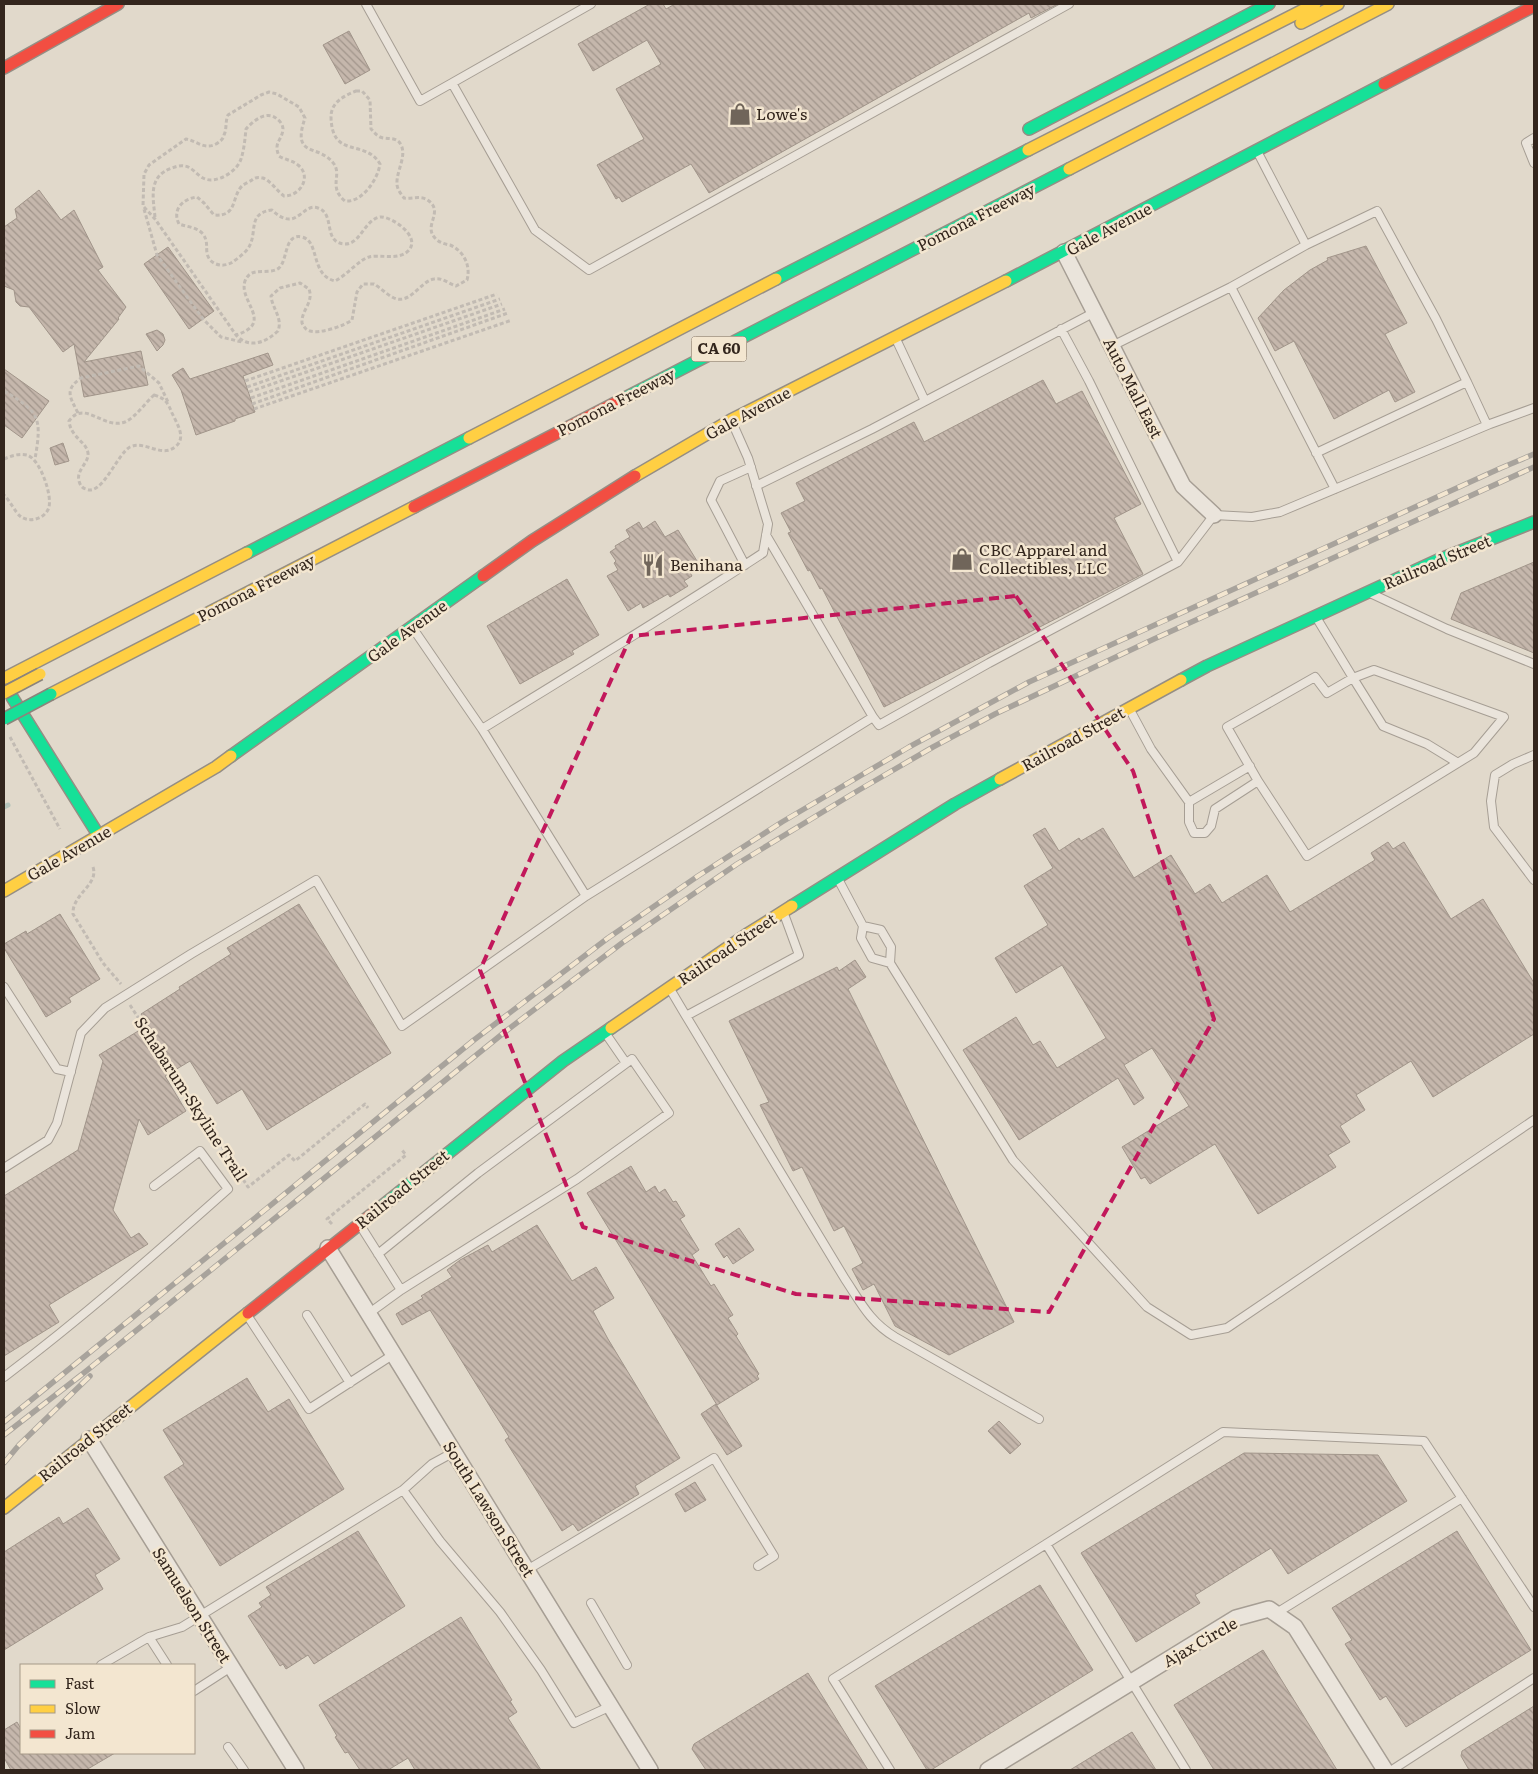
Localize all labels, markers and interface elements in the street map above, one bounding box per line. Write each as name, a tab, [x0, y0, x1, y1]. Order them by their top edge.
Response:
shop icon: Lowe's	[727, 101, 753, 127]
place label: Lowe's	[756, 101, 807, 125]
street label: Pomona Freeway	[912, 176, 1040, 256]
street label: Gale Avenue	[1062, 196, 1155, 261]
street label: Auto Mall East	[1098, 333, 1170, 443]
road number: CA 60	[692, 336, 746, 362]
street label: Pomona Freeway	[552, 361, 680, 441]
street label: Gale Avenue	[701, 380, 794, 445]
street label: Railroad Street	[1379, 527, 1495, 595]
place label: CBC Apparel and Collectibles, LLC	[979, 537, 1108, 579]
shop icon: CBC Apparel and Collectibles, LLC	[949, 546, 975, 572]
street label: Pomona Freeway	[192, 547, 320, 627]
restaurant icon: Benihana	[640, 552, 666, 578]
place label: Benihana	[670, 552, 743, 576]
street label: Gale Avenue	[362, 593, 451, 667]
street label: Railroad Street	[1017, 700, 1129, 776]
street label: Gale Avenue	[22, 818, 115, 886]
street label: Railroad Street	[672, 906, 781, 990]
street label: Schabarum-Skyline Trail	[130, 1012, 254, 1185]
street label: Railroad Street	[349, 1142, 454, 1234]
street label: Railroad Street	[32, 1395, 137, 1487]
street label: South Lawson Street	[438, 1436, 542, 1582]
street label: Samuelson Street	[148, 1542, 238, 1667]
street label: Ajax Circle	[1158, 1610, 1241, 1672]
legend	[20, 1664, 195, 1754]
text: Fast	[65, 1671, 94, 1694]
text: Slow	[65, 1696, 100, 1719]
text: Jam	[65, 1721, 96, 1744]

